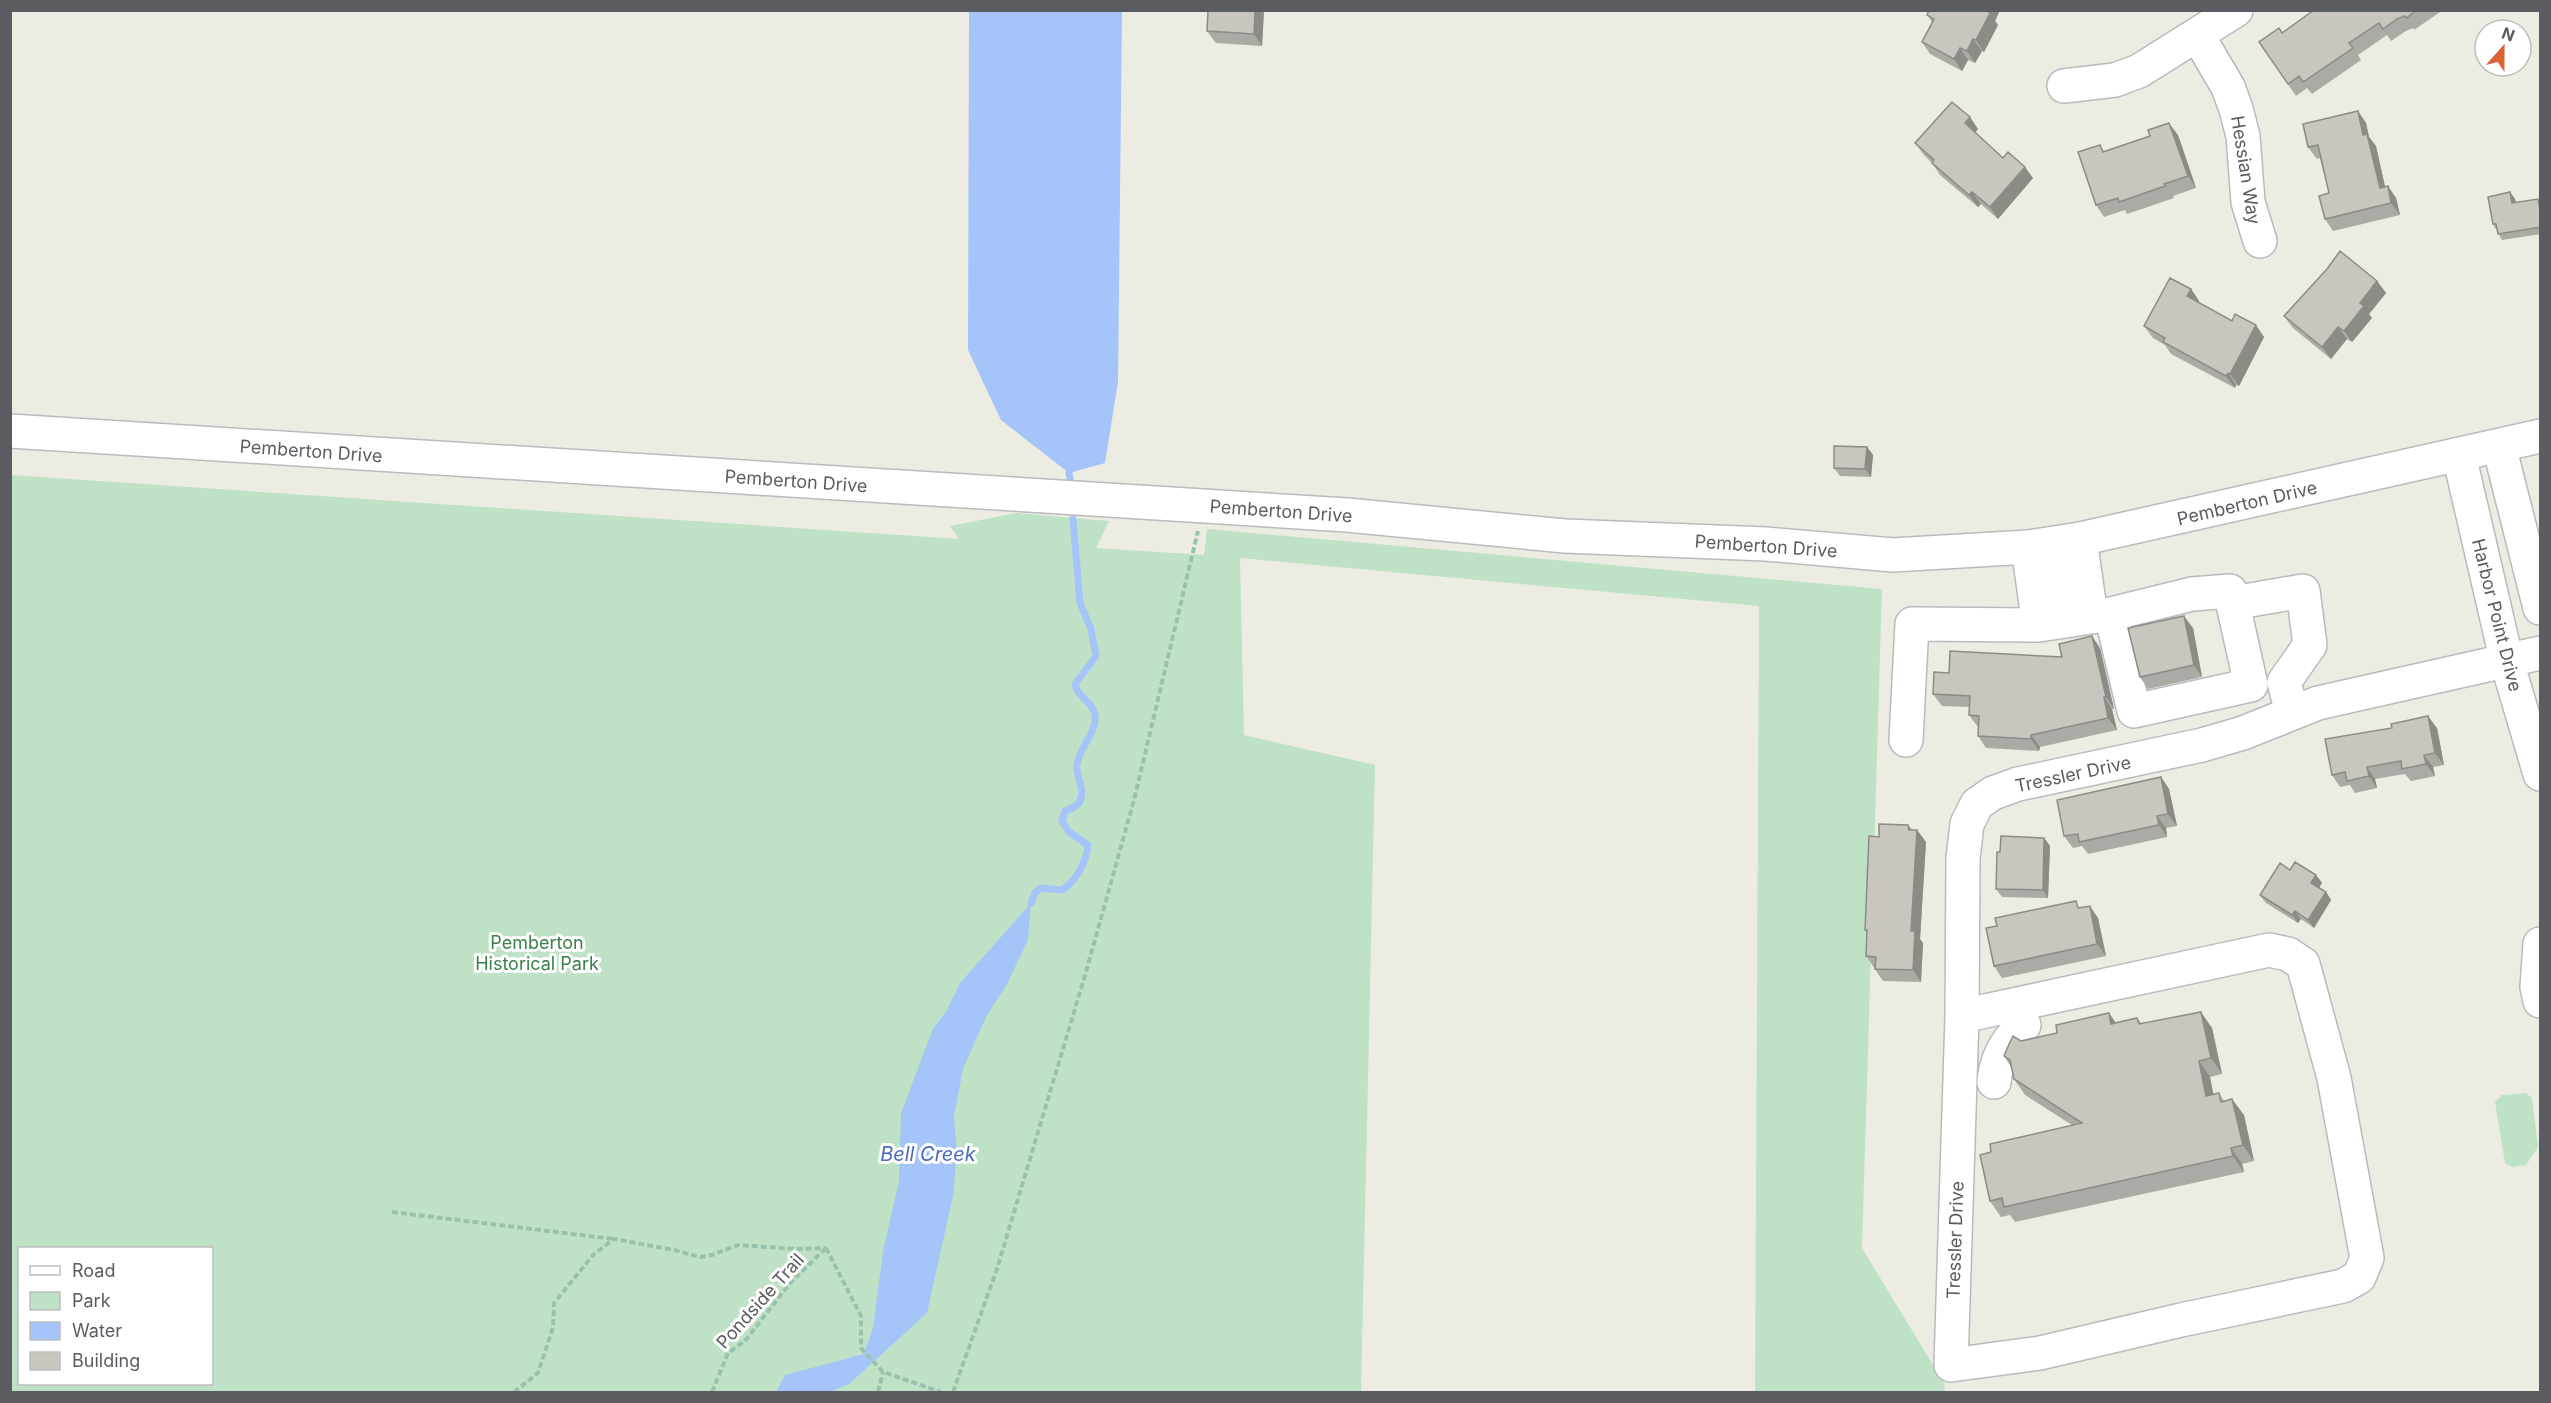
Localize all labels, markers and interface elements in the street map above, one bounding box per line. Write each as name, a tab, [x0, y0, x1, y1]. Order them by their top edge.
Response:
north arrow	[2473, 18, 2533, 78]
text: N	[2499, 22, 2518, 46]
street label: Hessian Way	[2227, 114, 2265, 226]
street label: Pemberton Drive	[239, 436, 383, 466]
street label: Pemberton Drive	[724, 466, 868, 496]
street label: Pemberton Drive	[2175, 477, 2319, 529]
street label: Pemberton Drive	[1209, 496, 1353, 526]
street label: Pemberton Drive	[1694, 531, 1838, 561]
street label: Harbor Point Drive	[2468, 536, 2526, 694]
street label: Tressler Drive	[2013, 751, 2133, 797]
park label: Pemberton Historical Park	[475, 932, 599, 974]
water label: Bell Creek	[880, 1142, 977, 1166]
street label: Tressler Drive	[1942, 1181, 1968, 1299]
legend	[18, 1247, 213, 1385]
street label: Pondside Trail	[712, 1249, 808, 1353]
text: Road	[72, 1260, 115, 1281]
text: Park	[72, 1290, 111, 1311]
text: Water	[72, 1320, 122, 1341]
text: Building	[72, 1350, 140, 1371]

